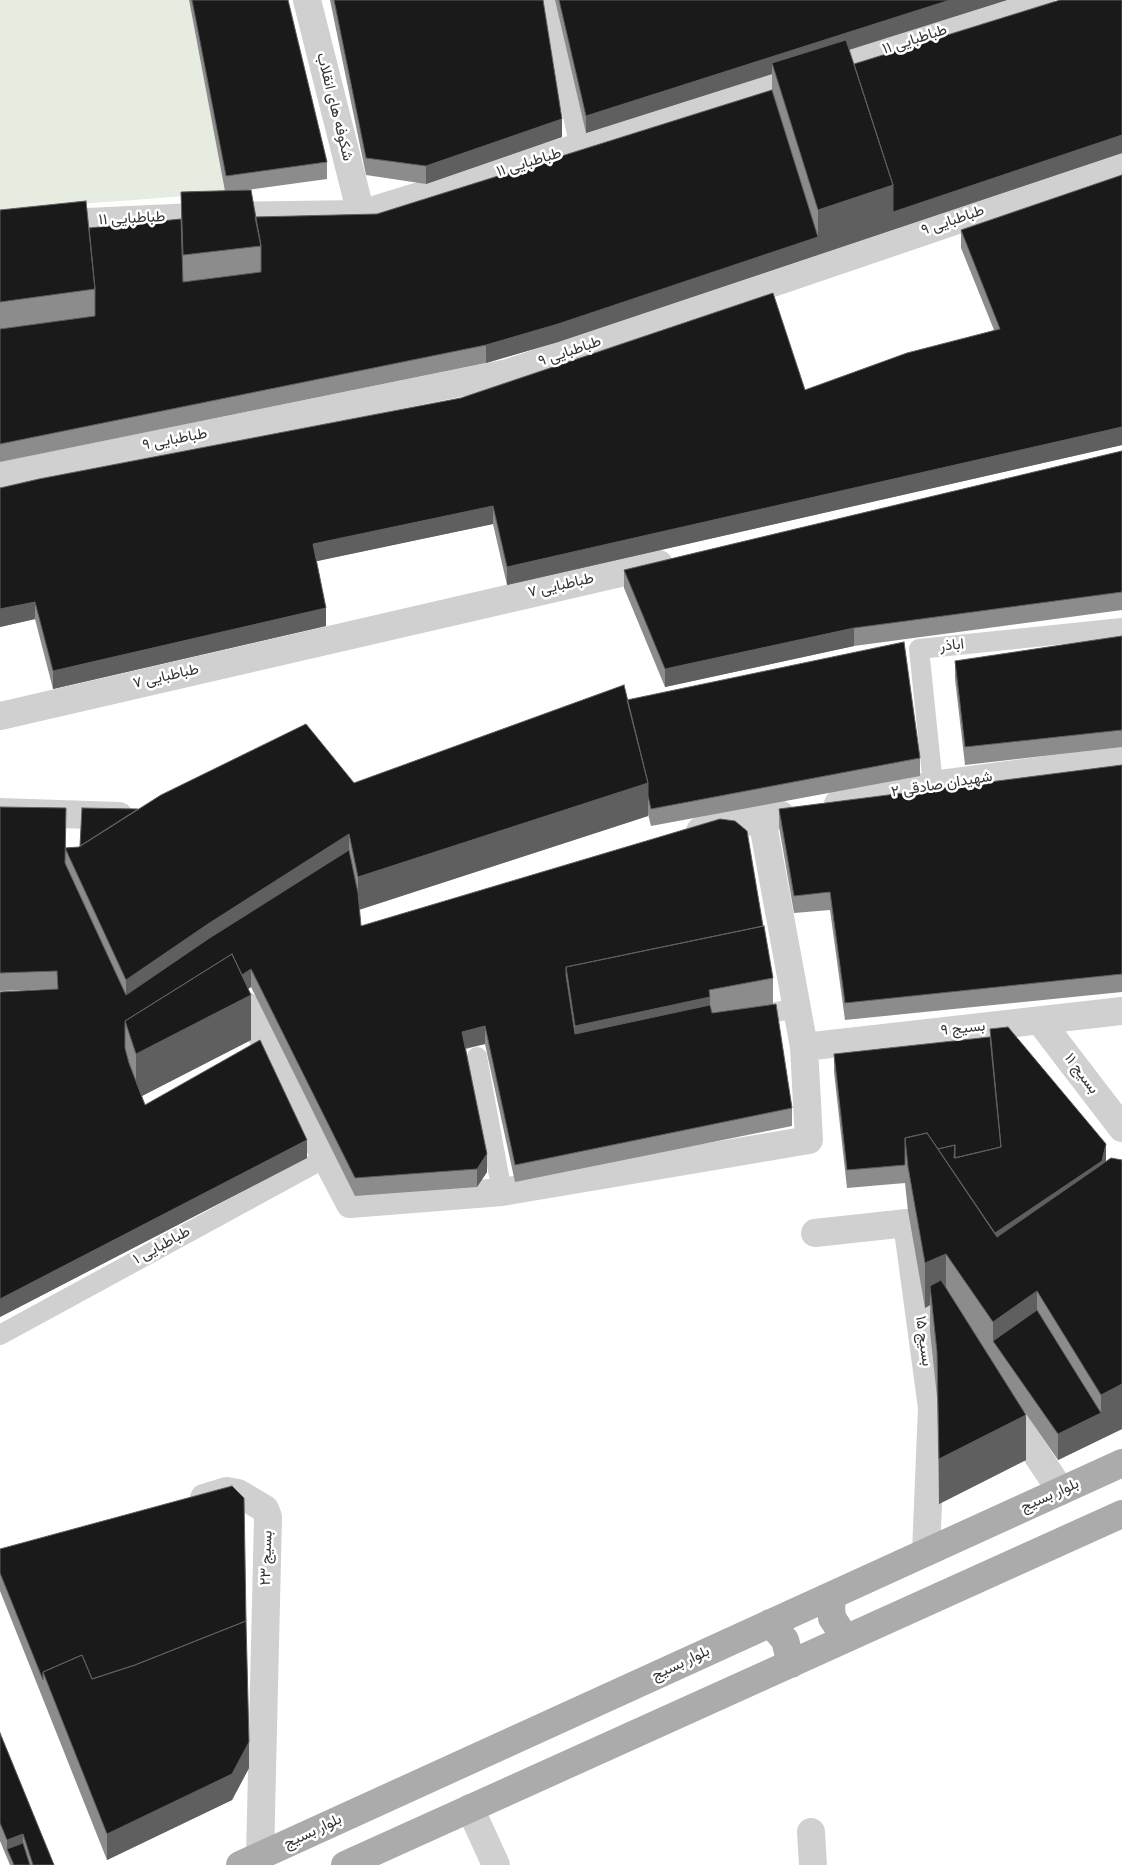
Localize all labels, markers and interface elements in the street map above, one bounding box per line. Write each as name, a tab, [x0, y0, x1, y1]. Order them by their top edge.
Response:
street label: طباطبایی ۱۱	[880, 21, 950, 59]
street label: شکوفه های انقلاب	[312, 51, 356, 163]
street label: طباطبایی ۱۱	[494, 145, 564, 181]
street label: طباطبایی ۹	[919, 202, 987, 240]
street label: طباطبایی ۱۱	[98, 208, 166, 230]
street label: طباطبایی ۹	[536, 333, 604, 371]
street label: طباطبایی ۹	[141, 425, 209, 455]
street label: طباطبایی ۷	[526, 570, 596, 602]
street label: اباذر	[939, 636, 965, 656]
street label: طباطبایی ۷	[131, 661, 201, 693]
street label: شهیدان صادقی ۲	[890, 768, 994, 802]
street label: بسیج ۹	[940, 1018, 986, 1040]
street label: بسیج ۱۱	[1060, 1050, 1102, 1098]
street label: طباطبایی ۱	[130, 1223, 194, 1269]
street label: بسیج ۱۵	[911, 1315, 935, 1367]
street label: بلوار بسیج	[1018, 1475, 1082, 1517]
street label: بسیج ۲۳	[257, 1530, 277, 1586]
street label: بلوار بسیج	[649, 1643, 713, 1685]
street label: بلوار بسیج	[281, 1811, 345, 1853]

